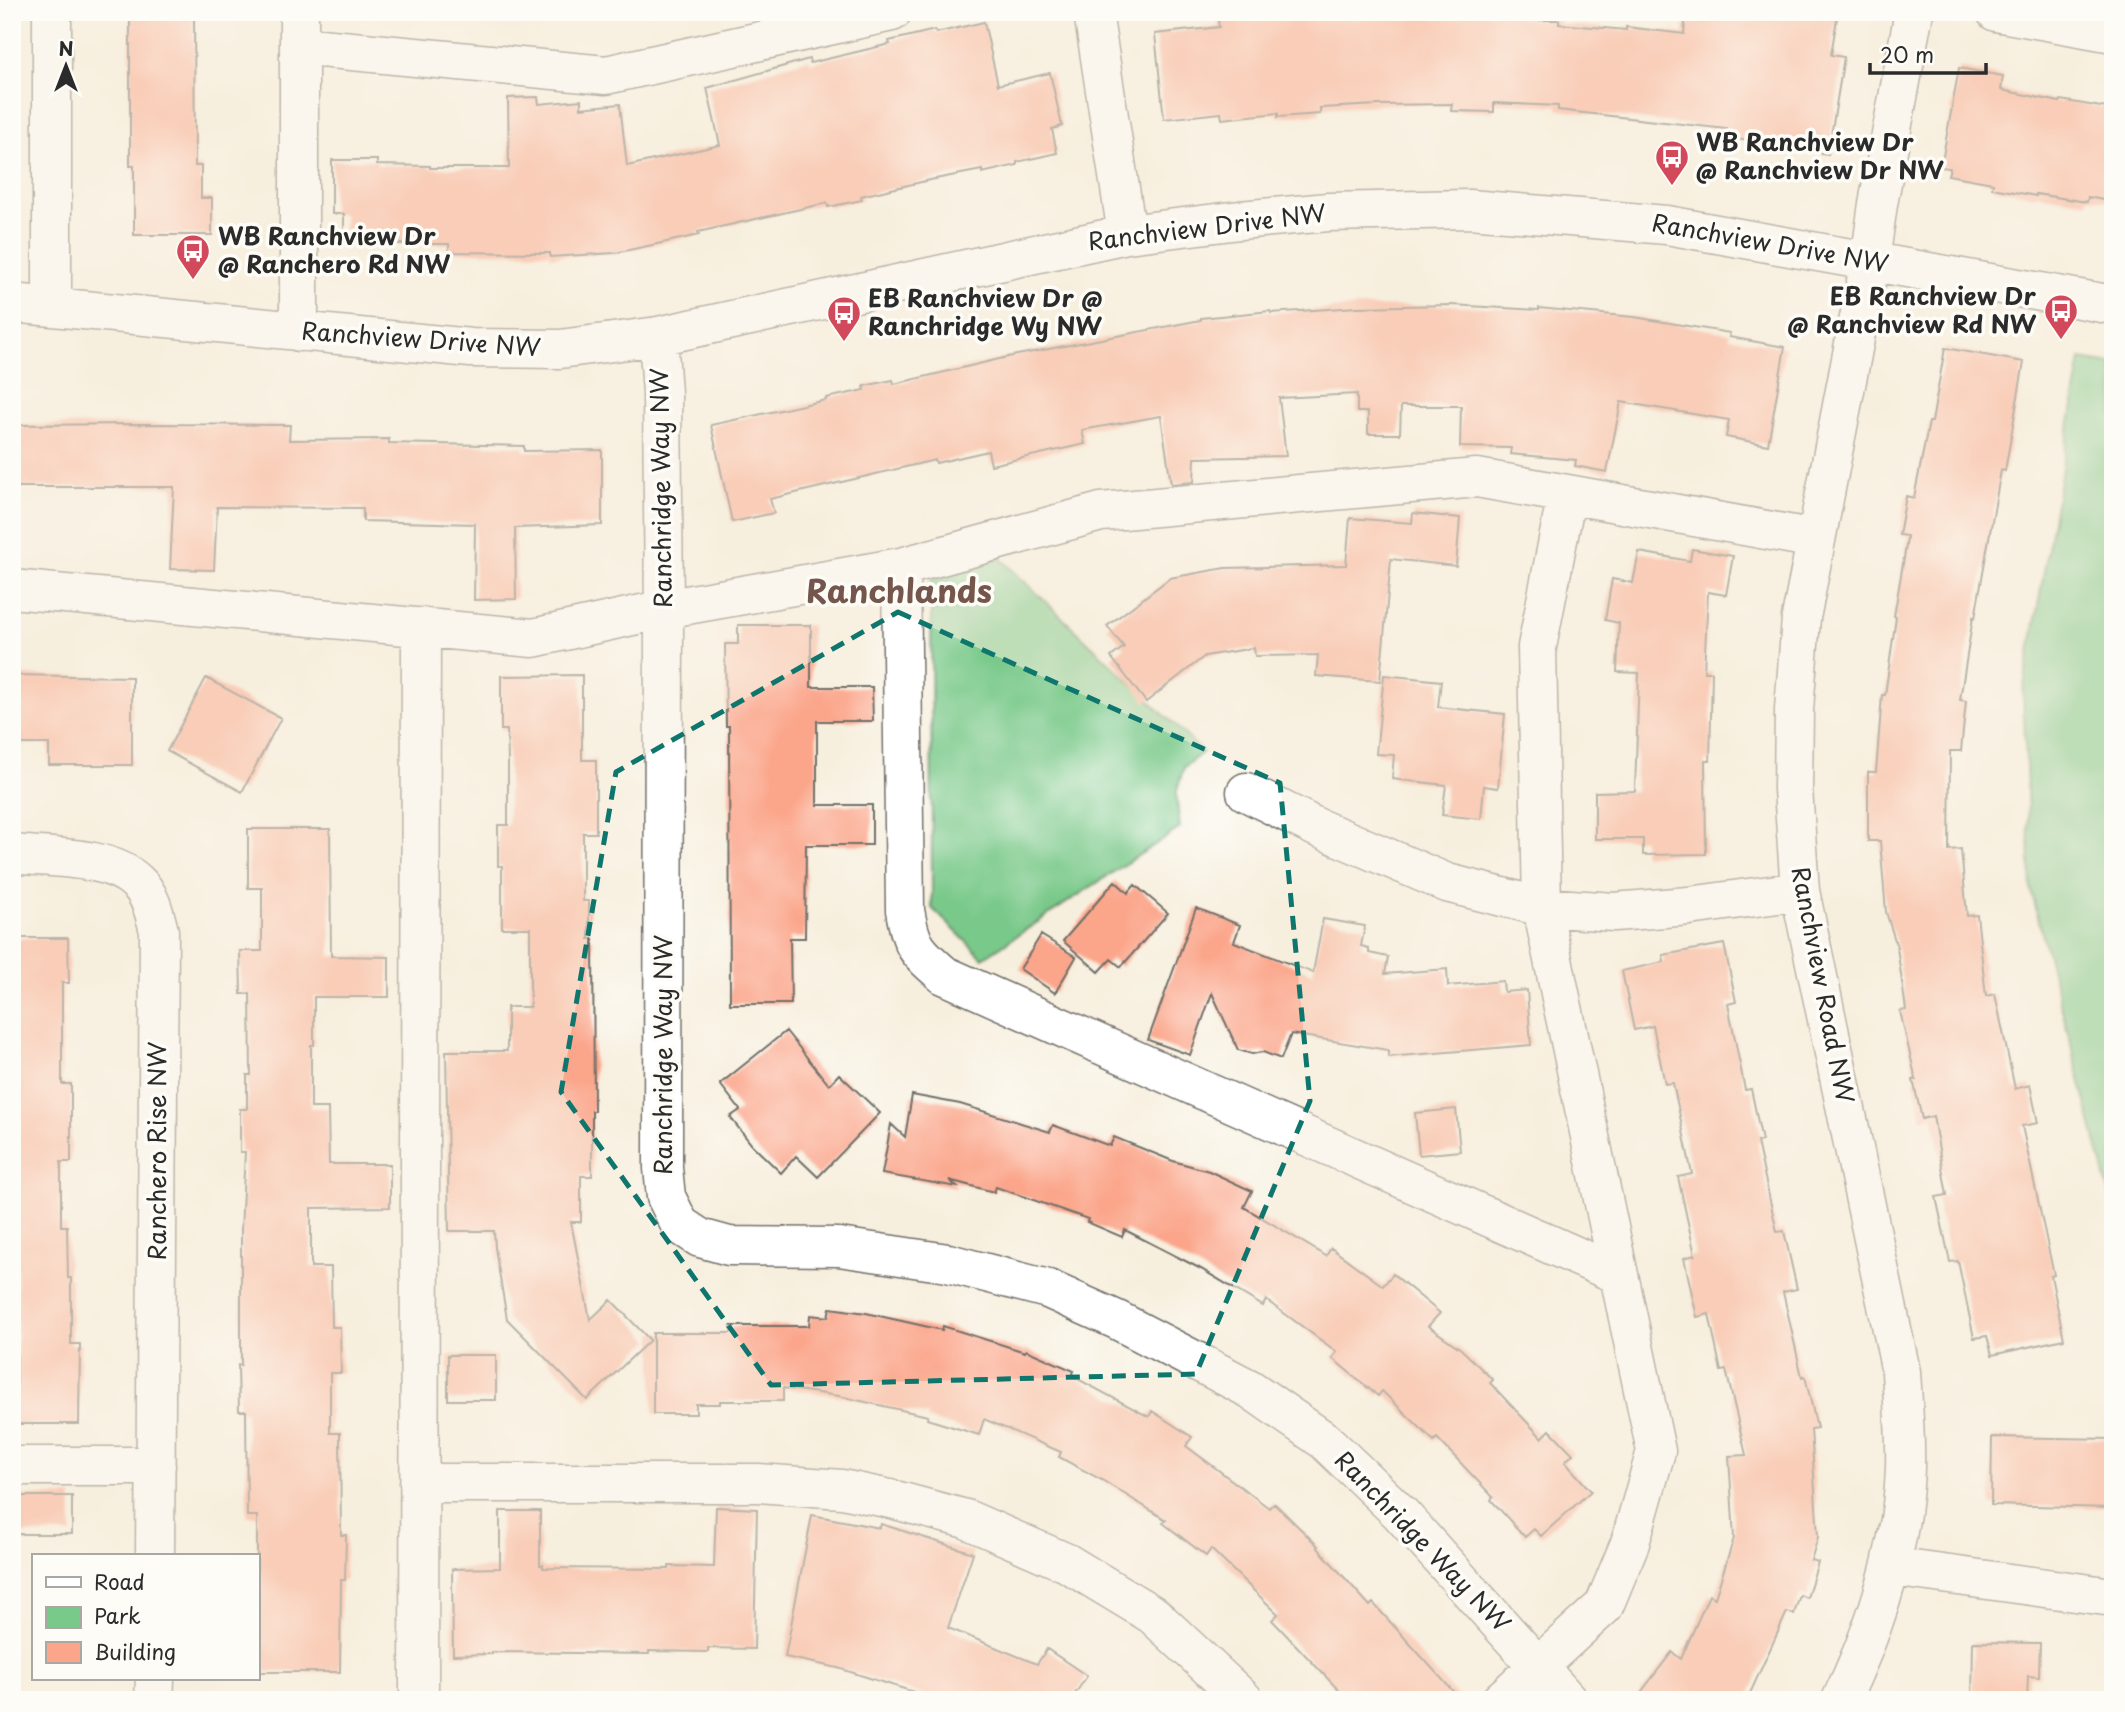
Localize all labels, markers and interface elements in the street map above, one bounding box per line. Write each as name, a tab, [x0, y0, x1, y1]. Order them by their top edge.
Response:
north arrow	[32, 32, 102, 102]
scale bar	[1870, 32, 1985, 76]
text: N	[58, 34, 74, 62]
text: 20 m	[1880, 38, 1934, 70]
place label: WB Ranchview Dr @ Ranchview Dr NW	[1696, 123, 1944, 187]
bus stop icon: WB Ranchview Dr @ Ranchview Dr NW	[1653, 138, 1691, 187]
street label: Ranchview Drive NW	[1086, 194, 1328, 258]
street label: Ranchview Drive NW	[1649, 203, 1892, 281]
place label: WB Ranchview Dr @ Ranchero Rd NW	[218, 217, 450, 281]
bus stop icon: WB Ranchview Dr @ Ranchero Rd NW	[174, 232, 212, 281]
place label: EB Ranchview Dr @ Ranchview Rd NW	[1788, 277, 2037, 341]
place label: EB Ranchview Dr @ Ranchridge Wy NW	[868, 279, 1103, 343]
bus stop icon: EB Ranchview Dr @ Ranchview Rd NW	[2042, 292, 2080, 341]
bus stop icon: EB Ranchview Dr @ Ranchridge Wy NW	[825, 294, 863, 343]
street label: Ranchview Drive NW	[300, 312, 542, 364]
street label: Ranchridge Way NW	[640, 367, 680, 608]
district label: Ranchlands	[806, 566, 992, 614]
street label: Ranchview Road NW	[1783, 863, 1865, 1106]
street label: Ranchridge Way NW	[644, 935, 680, 1175]
street label: Ranchero Rise NW	[138, 1041, 174, 1260]
street label: Ranchridge Way NW	[1327, 1442, 1520, 1640]
legend	[32, 1554, 259, 1680]
text: Road	[94, 1565, 145, 1597]
text: Park	[94, 1599, 141, 1631]
text: Building	[94, 1635, 176, 1667]

